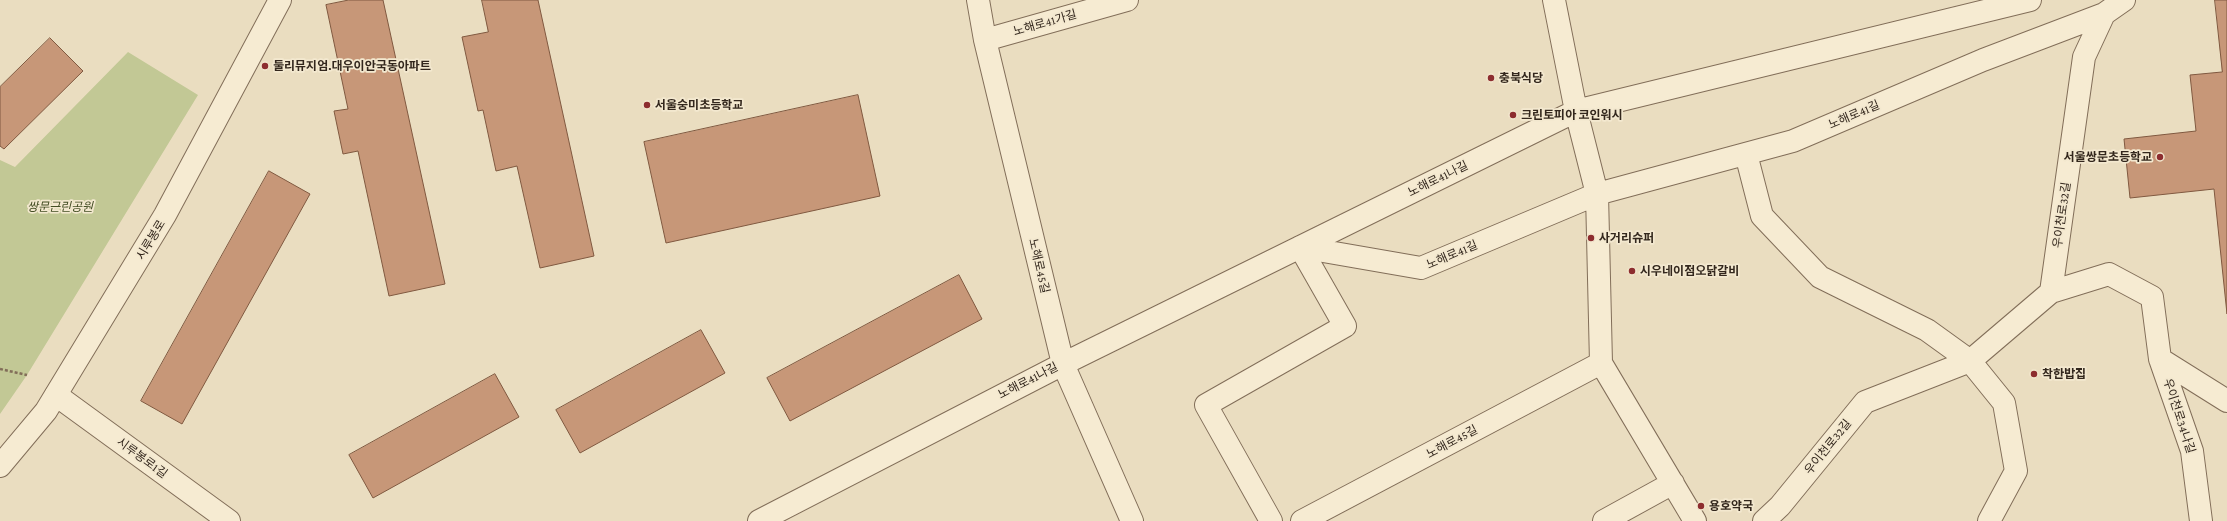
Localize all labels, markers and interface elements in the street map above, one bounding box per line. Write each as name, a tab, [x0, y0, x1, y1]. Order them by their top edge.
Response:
street label: 노해로41가길	[1012, 7, 1078, 39]
place label: 둘리뮤지엄.대우이안국동아파트	[273, 59, 431, 73]
marker: 둘리뮤지엄.대우이안국동아파트	[260, 61, 270, 71]
place label: 충북식당	[1499, 71, 1543, 85]
marker: 충북식당	[1486, 73, 1496, 83]
place label: 서울숭미초등학교	[655, 98, 743, 112]
street label: 노해로41길	[1826, 98, 1882, 132]
marker: 서울숭미초등학교	[642, 100, 652, 110]
place label: 크린토피아 코인워시	[1521, 108, 1623, 122]
marker: 크린토피아 코인워시	[1508, 110, 1518, 120]
place label: 서울쌍문초등학교	[2064, 150, 2152, 164]
marker: 서울쌍문초등학교	[2155, 152, 2165, 162]
street label: 노해로41나길	[1405, 158, 1471, 200]
street label: 우이천로32길	[2050, 181, 2074, 249]
park label: 쌍문근린공원	[27, 200, 93, 214]
street label: 시루봉로	[133, 217, 169, 263]
place label: 사거리슈퍼	[1599, 231, 1654, 245]
marker: 사거리슈퍼	[1586, 233, 1596, 243]
street label: 노해로45길	[1026, 237, 1052, 295]
street label: 노해로41길	[1424, 238, 1480, 272]
place label: 시우네이점오닭갈비	[1640, 264, 1739, 278]
marker: 시우네이점오닭갈비	[1627, 266, 1637, 276]
street label: 노해로41나길	[996, 360, 1060, 402]
place label: 착한밥집	[2042, 367, 2086, 381]
marker: 착한밥집	[2029, 369, 2039, 379]
street label: 우이천로34나길	[2160, 377, 2198, 455]
street label: 우이천로32길	[1801, 417, 1855, 477]
street label: 노해로45길	[1424, 423, 1480, 461]
street label: 시루봉로1길	[114, 435, 170, 481]
place label: 용호약국	[1709, 499, 1753, 513]
marker: 용호약국	[1696, 501, 1706, 511]

